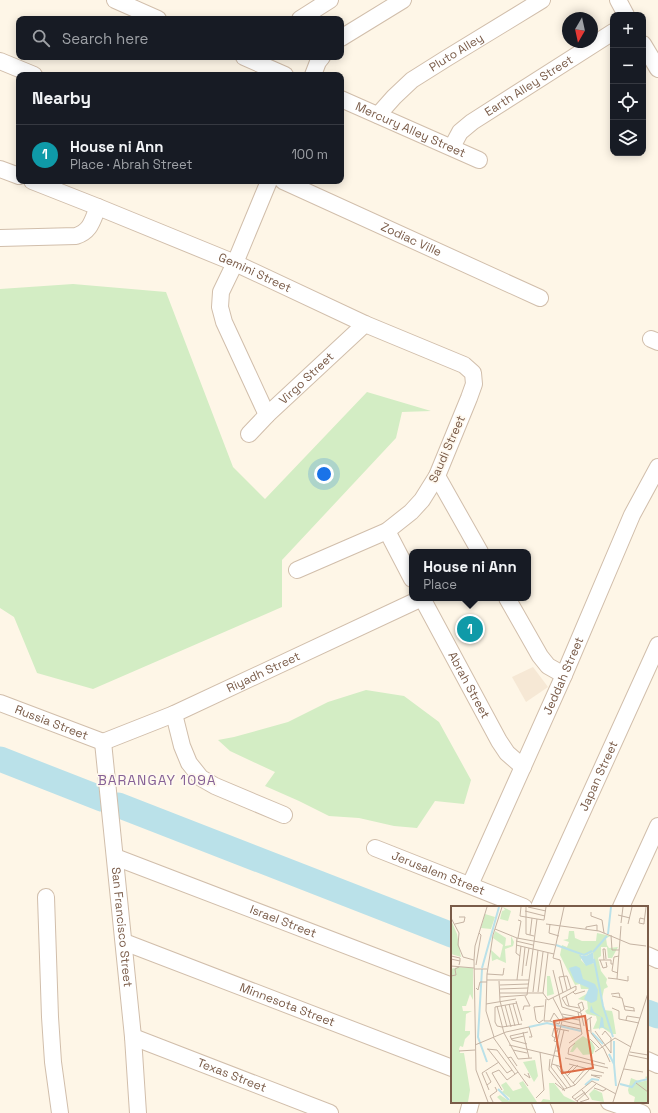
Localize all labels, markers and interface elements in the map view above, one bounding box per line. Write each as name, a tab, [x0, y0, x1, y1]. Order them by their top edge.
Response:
north arrow	[562, 12, 598, 48]
map controls	[610, 12, 646, 156]
button: +	[610, 12, 646, 48]
search box	[16, 16, 344, 60]
icon: search	[30, 27, 52, 49]
text: Search here	[62, 29, 148, 48]
street label: Pluto Alley	[426, 30, 486, 75]
button: −	[610, 48, 646, 84]
street label: Earth Alley Street	[482, 52, 576, 120]
button: locate	[610, 84, 646, 120]
text: Nearby	[32, 87, 91, 109]
street label: Mercury Alley Street	[353, 98, 468, 161]
button: layers	[610, 120, 646, 156]
text: House ni Ann	[70, 137, 163, 156]
text: 1	[42, 146, 48, 163]
text: 100 m	[291, 146, 328, 163]
text: Place · Abrah Street	[70, 156, 192, 173]
street label: Zodiac Ville	[378, 219, 444, 260]
street label: Gemini Street	[216, 249, 294, 296]
street label: Virgo Street	[275, 349, 337, 408]
street label: Saudi Street	[425, 413, 469, 485]
your location	[314, 464, 334, 484]
popup	[409, 549, 531, 601]
text: House ni Ann	[423, 557, 517, 576]
text: Place	[423, 576, 457, 593]
pin: 1	[457, 614, 483, 644]
street label: Jeddah Street	[539, 634, 587, 717]
street label: Riyadh Street	[224, 648, 303, 696]
street label: Abrah Street	[444, 649, 493, 721]
street label: Russia Street	[12, 701, 90, 744]
street label: Japan Street	[576, 738, 621, 814]
district label: BARANGAY 109A	[97, 771, 217, 789]
street label: Jerusalem Street	[389, 847, 487, 899]
street label: San Francisco Street	[108, 866, 136, 988]
street label: Israel Street	[247, 901, 319, 941]
inset map	[451, 906, 648, 1103]
street label: Minnesota Street	[237, 979, 337, 1030]
street label: Texas Street	[195, 1055, 269, 1096]

